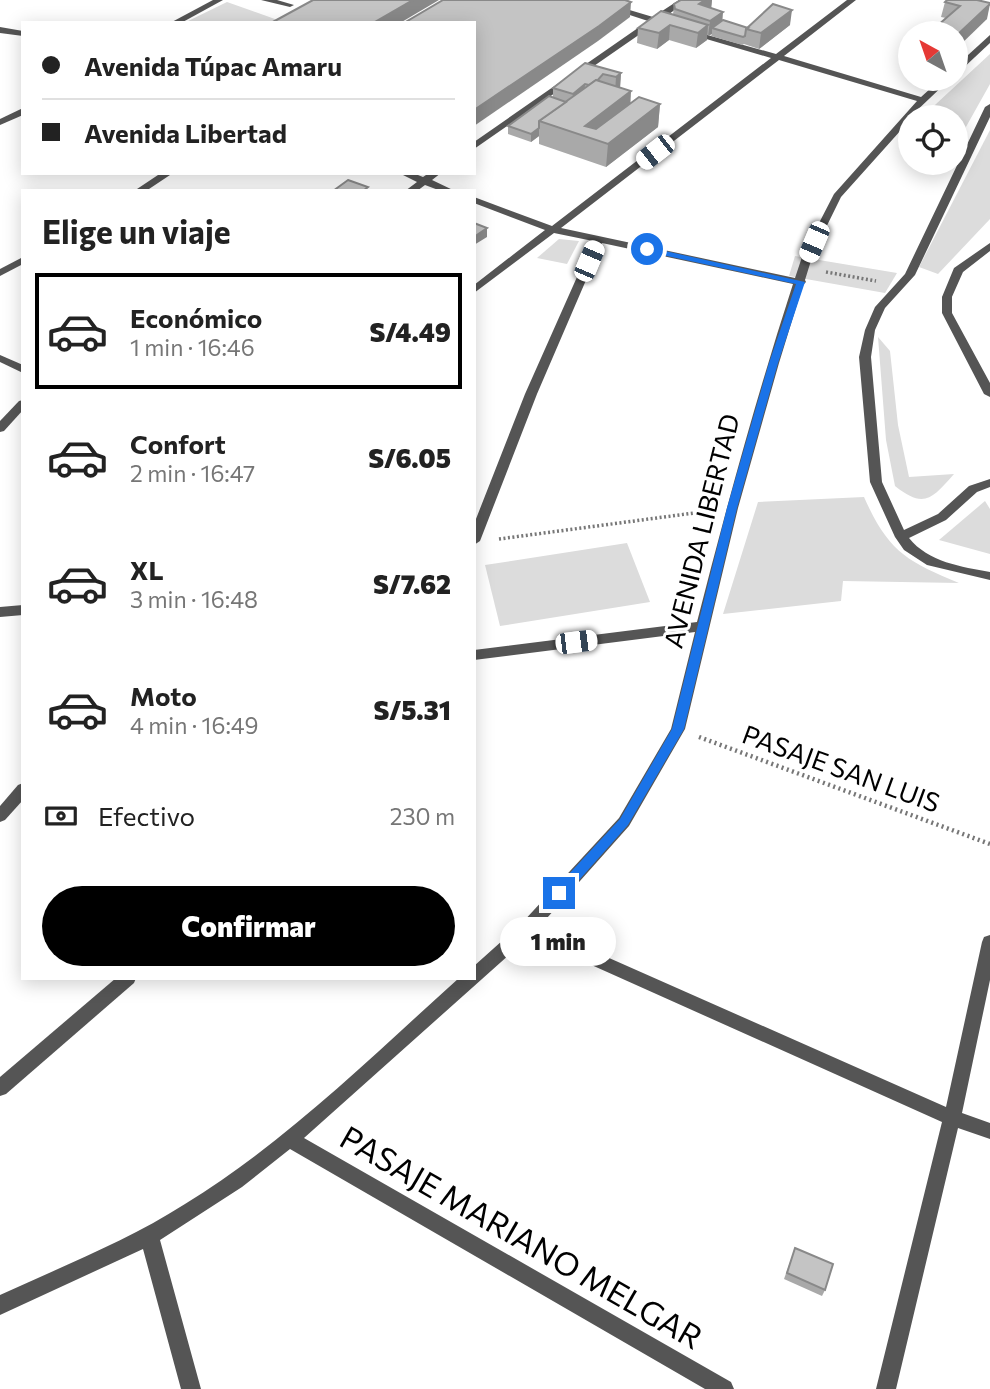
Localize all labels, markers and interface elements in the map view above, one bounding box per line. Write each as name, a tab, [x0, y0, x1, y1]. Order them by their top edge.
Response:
north arrow	[898, 21, 968, 91]
map controls	[898, 21, 968, 175]
text: Avenida Túpac Amaru	[84, 50, 342, 81]
button: locate	[898, 105, 968, 175]
text: Avenida Libertad	[84, 117, 287, 148]
car	[632, 131, 679, 173]
text: Elige un viaje	[42, 211, 231, 251]
car	[797, 219, 832, 265]
route start	[631, 233, 663, 265]
car	[572, 238, 607, 284]
icon: car	[46, 300, 109, 363]
text: Económico	[130, 302, 262, 333]
text: S/4.49	[369, 316, 451, 347]
text: 1 min · 16:46	[130, 333, 255, 361]
street label: AVENIDA LIBERTAD	[656, 410, 745, 651]
icon: car	[46, 426, 109, 489]
text: Confort	[130, 428, 226, 459]
text: S/6.05	[368, 442, 451, 473]
text: 2 min · 16:47	[130, 459, 255, 487]
icon: car	[46, 552, 109, 615]
text: XL	[130, 554, 164, 585]
text: S/7.62	[373, 568, 451, 599]
text: 3 min · 16:48	[130, 585, 258, 613]
car	[554, 629, 599, 655]
icon: car	[46, 678, 109, 741]
text: Moto	[130, 680, 197, 711]
text: S/5.31	[374, 694, 451, 725]
text: 4 min · 16:49	[130, 711, 259, 739]
street label: PASAJE SAN LUIS	[738, 717, 945, 818]
icon: cash	[42, 797, 80, 835]
text: Efectivo	[98, 800, 195, 831]
text: 230 m	[390, 802, 455, 830]
route end	[543, 877, 575, 909]
button: Confirmar	[42, 886, 455, 966]
callout: 1 min	[501, 917, 617, 966]
text: 1 min	[530, 927, 586, 955]
street label: PASAJE MARIANO MELGAR	[334, 1116, 710, 1357]

